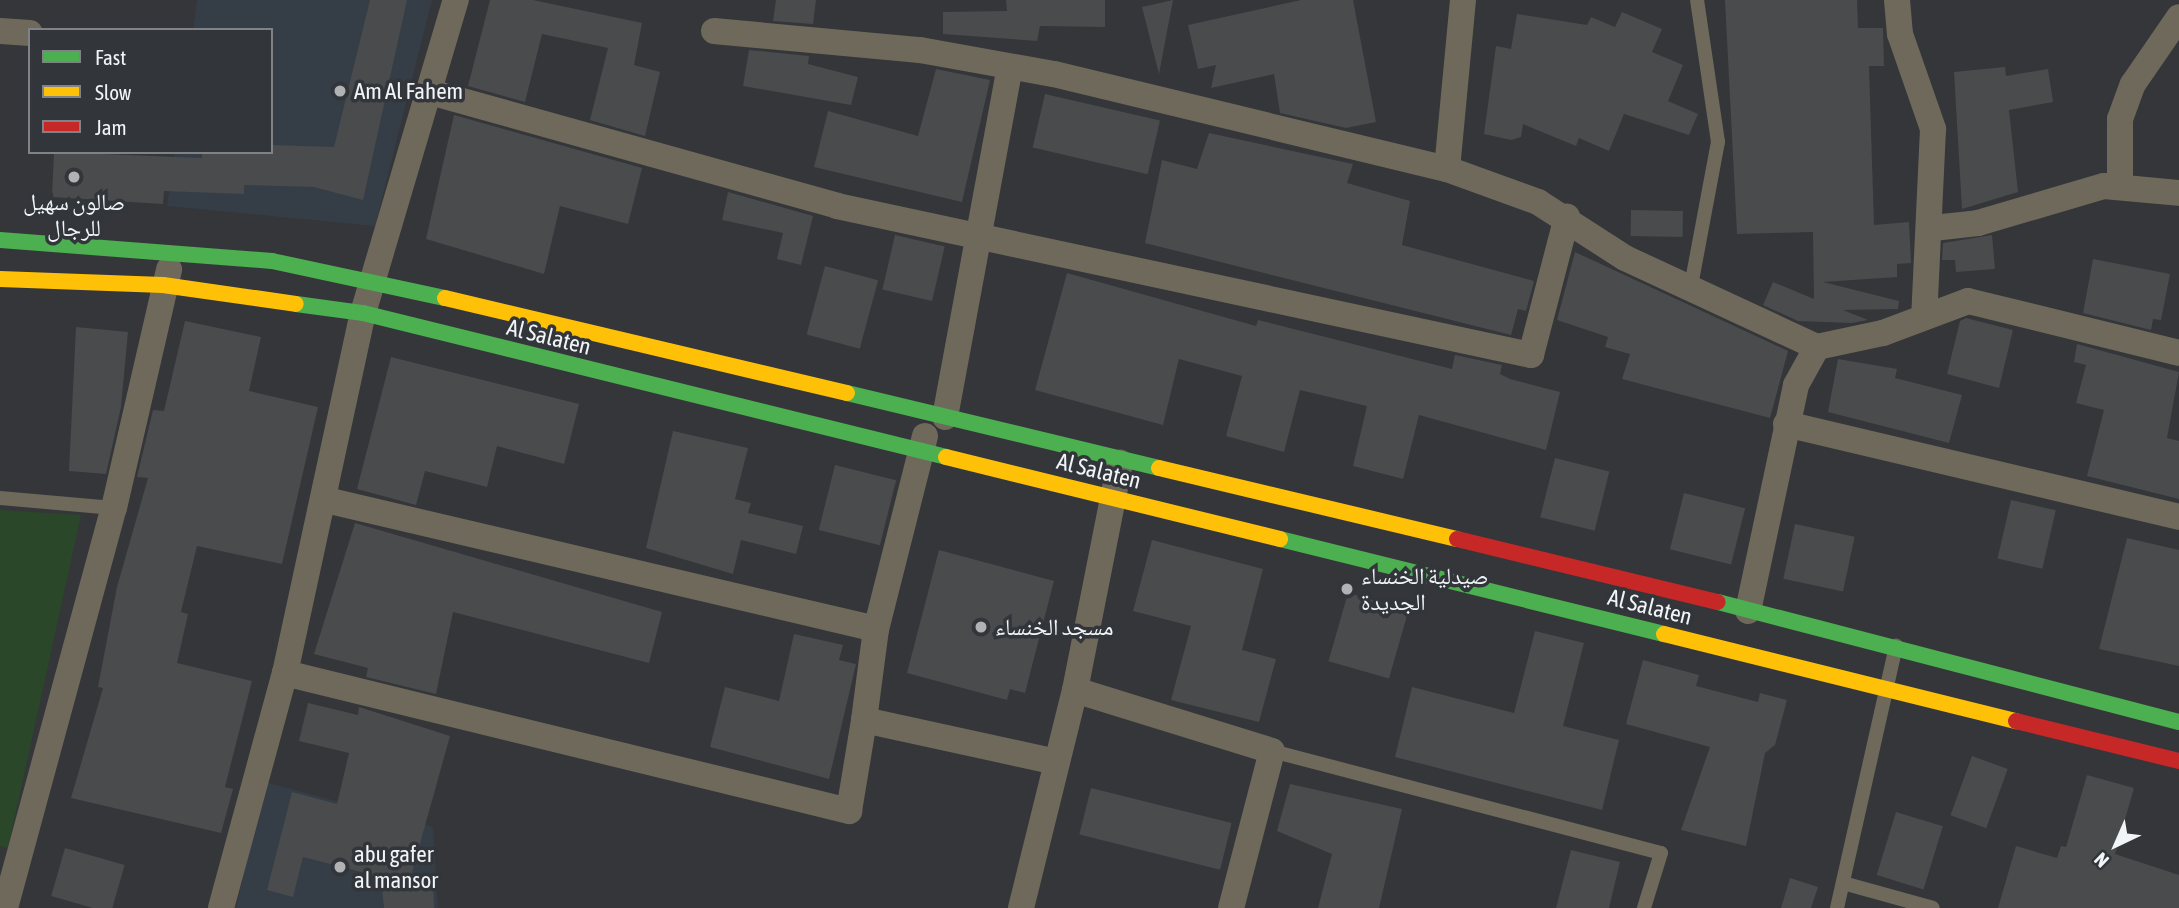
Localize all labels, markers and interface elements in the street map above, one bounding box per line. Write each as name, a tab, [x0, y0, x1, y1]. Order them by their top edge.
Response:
legend	[28, 28, 273, 154]
text: Fast	[95, 45, 126, 69]
place label: Am Al Fahem	[354, 77, 463, 105]
text: Slow	[95, 80, 131, 104]
marker: Am Al Fahem	[332, 83, 348, 99]
text: Jam	[95, 115, 127, 139]
marker: صالون سهيل للرجال	[66, 169, 82, 185]
place label: صالون سهيل للرجال	[23, 188, 125, 242]
street label: Al Salaten	[504, 313, 594, 361]
street label: Al Salaten	[1054, 447, 1144, 495]
place label: صيدلية الخنساء الجديدة	[1361, 562, 1488, 616]
marker: صيدلية الخنساء الجديدة	[1339, 581, 1355, 597]
street label: Al Salaten	[1605, 583, 1695, 631]
place label: مسجد الخنساء	[995, 613, 1114, 641]
marker: مسجد الخنساء	[973, 619, 989, 635]
north arrow	[2081, 810, 2151, 880]
place label: abu gafer al mansor	[354, 840, 438, 894]
text: N	[2090, 848, 2113, 872]
marker: abu gafer al mansor	[332, 859, 348, 875]

